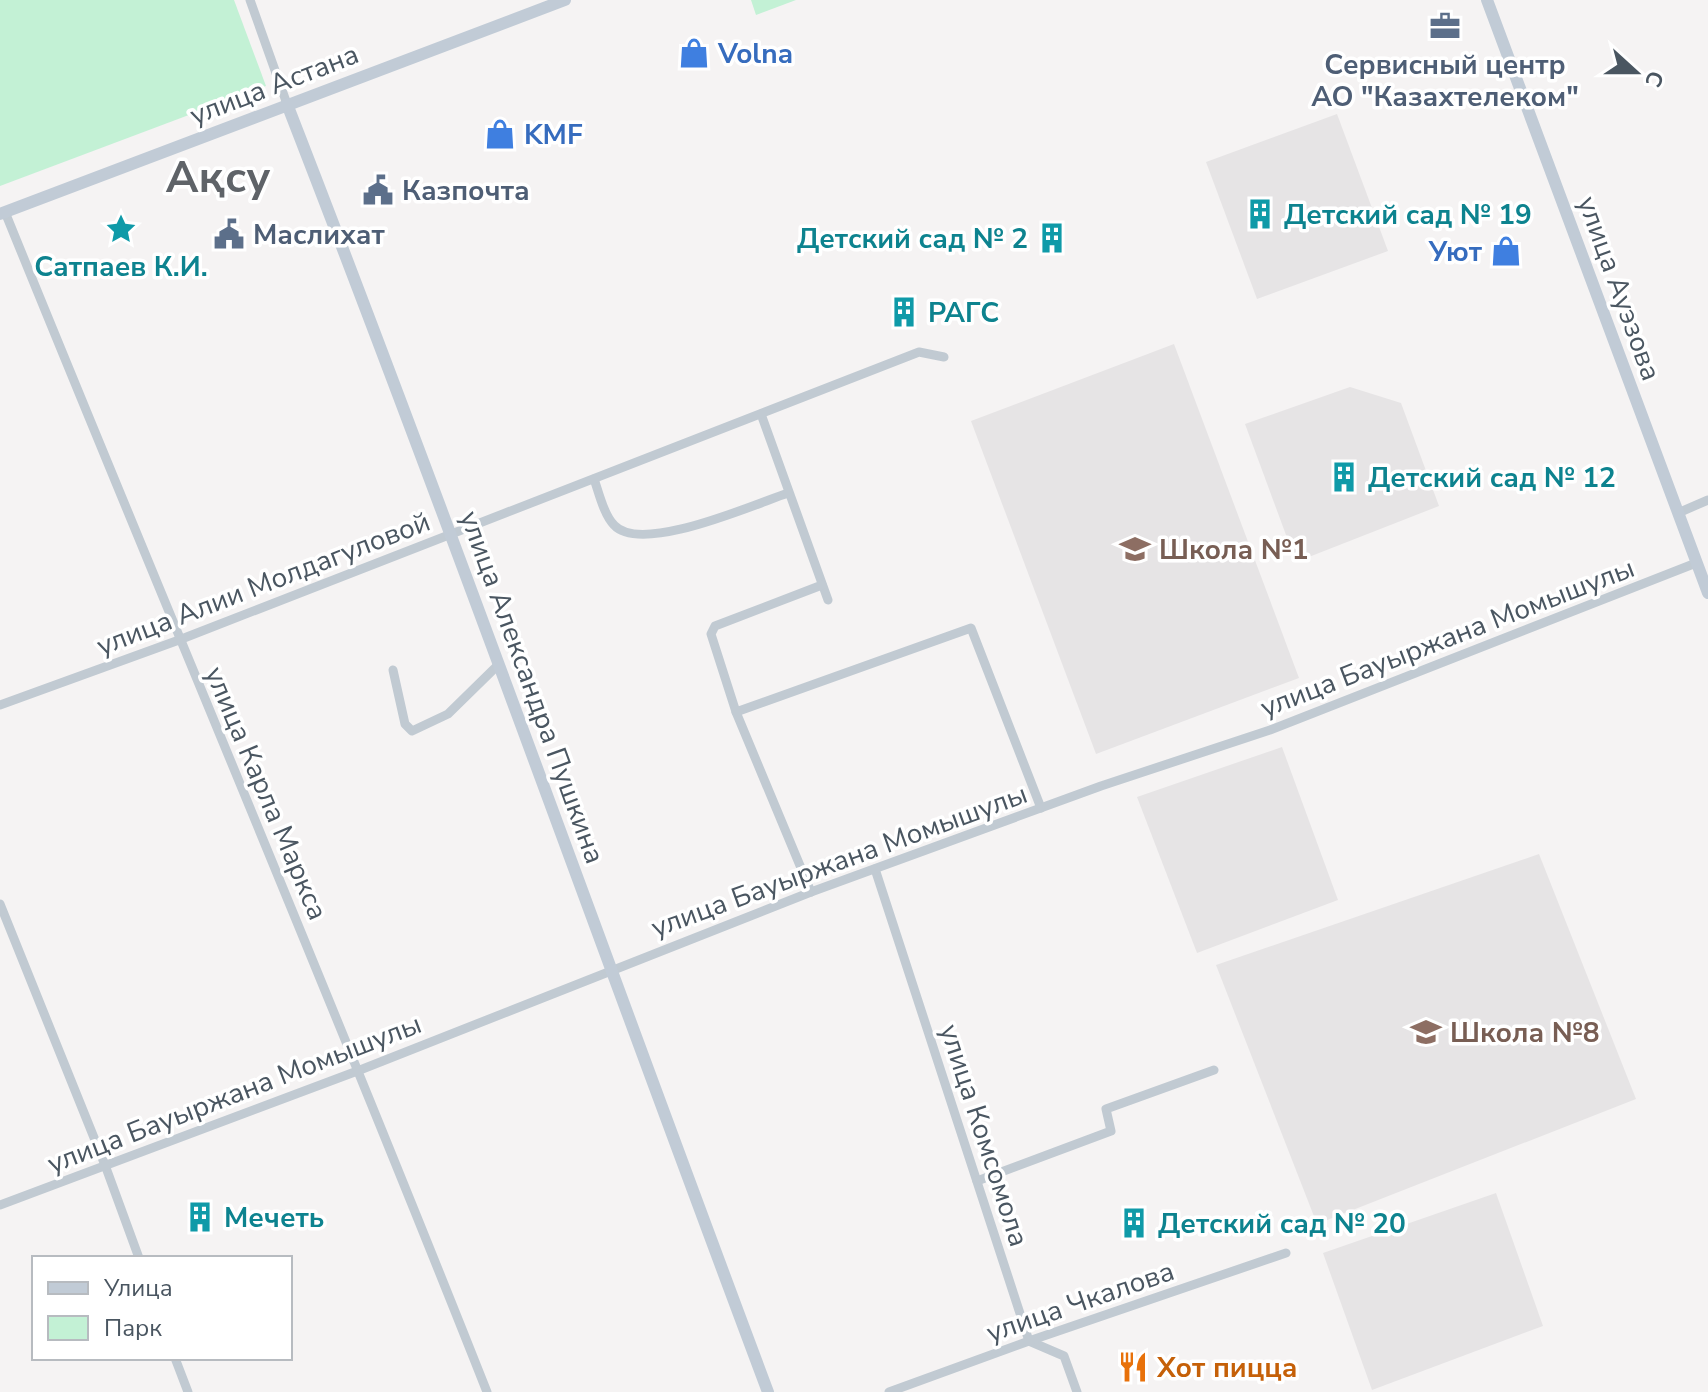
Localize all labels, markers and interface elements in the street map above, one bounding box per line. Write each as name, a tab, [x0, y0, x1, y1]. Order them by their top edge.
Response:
office icon: Сервисный центр АО "Казахтелеком"	[1428, 9, 1462, 43]
north arrow	[1596, 32, 1676, 112]
street label: улица Астана	[184, 35, 364, 135]
place label: Volna	[717, 35, 793, 73]
shop icon: Volna	[677, 36, 711, 70]
place label: Сервисный центр АО "Казахтелеком"	[1311, 46, 1579, 116]
text: С	[1637, 66, 1670, 91]
place label: KMF	[524, 116, 583, 154]
shop icon: KMF	[483, 117, 517, 151]
district label: Ақсу	[166, 148, 270, 208]
place label: Казпочта	[402, 172, 530, 210]
public building icon: Казпочта	[361, 173, 395, 207]
street label: улица Ауэзова	[1568, 191, 1670, 386]
place label: Детский сад № 19	[1284, 196, 1532, 234]
building icon: Детский сад № 19	[1243, 197, 1277, 231]
place icon: Сатпаев К.И.	[104, 212, 138, 246]
place label: Маслихат	[253, 216, 385, 254]
public building icon: Маслихат	[212, 217, 246, 251]
place label: Детский сад № 2	[797, 220, 1028, 258]
building icon: Детский сад № 2	[1035, 221, 1069, 255]
place label: Уют	[1428, 233, 1483, 271]
shop icon: Уют	[1489, 234, 1523, 268]
place label: Сатпаев К.И.	[34, 248, 208, 286]
place label: РАГС	[928, 294, 999, 332]
building icon: РАГС	[887, 295, 921, 329]
place label: Детский сад № 12	[1368, 459, 1616, 497]
building icon: Детский сад № 12	[1327, 460, 1361, 494]
street label: улица Алии Молдагуловой	[91, 503, 436, 665]
street label: улица Александра Пушкина	[450, 506, 614, 869]
place label: Школа №1	[1159, 531, 1309, 569]
school or university icon: Школа №1	[1118, 532, 1152, 566]
street label: улица Бауыржана Момышулы	[1255, 549, 1640, 727]
street label: улица Карла Маркса	[196, 661, 337, 926]
street label: улица Бауыржана Момышулы	[646, 775, 1033, 947]
street label: улица Бауыржана Момышулы	[42, 1005, 427, 1183]
place label: Школа №8	[1450, 1014, 1600, 1052]
school or university icon: Школа №8	[1409, 1015, 1443, 1049]
street label: улица Комсомола	[930, 1019, 1038, 1251]
place label: Мечеть	[224, 1199, 324, 1237]
building icon: Мечеть	[183, 1200, 217, 1234]
place label: Детский сад № 20	[1158, 1205, 1406, 1243]
building icon: Детский сад № 20	[1117, 1206, 1151, 1240]
street label: улица Чкалова	[981, 1252, 1179, 1352]
legend	[32, 1256, 292, 1360]
text: Улица	[103, 1272, 173, 1304]
text: Парк	[104, 1312, 162, 1344]
place label: Хот пицца	[1156, 1349, 1297, 1387]
restaurant icon: Хот пицца	[1116, 1350, 1150, 1384]

